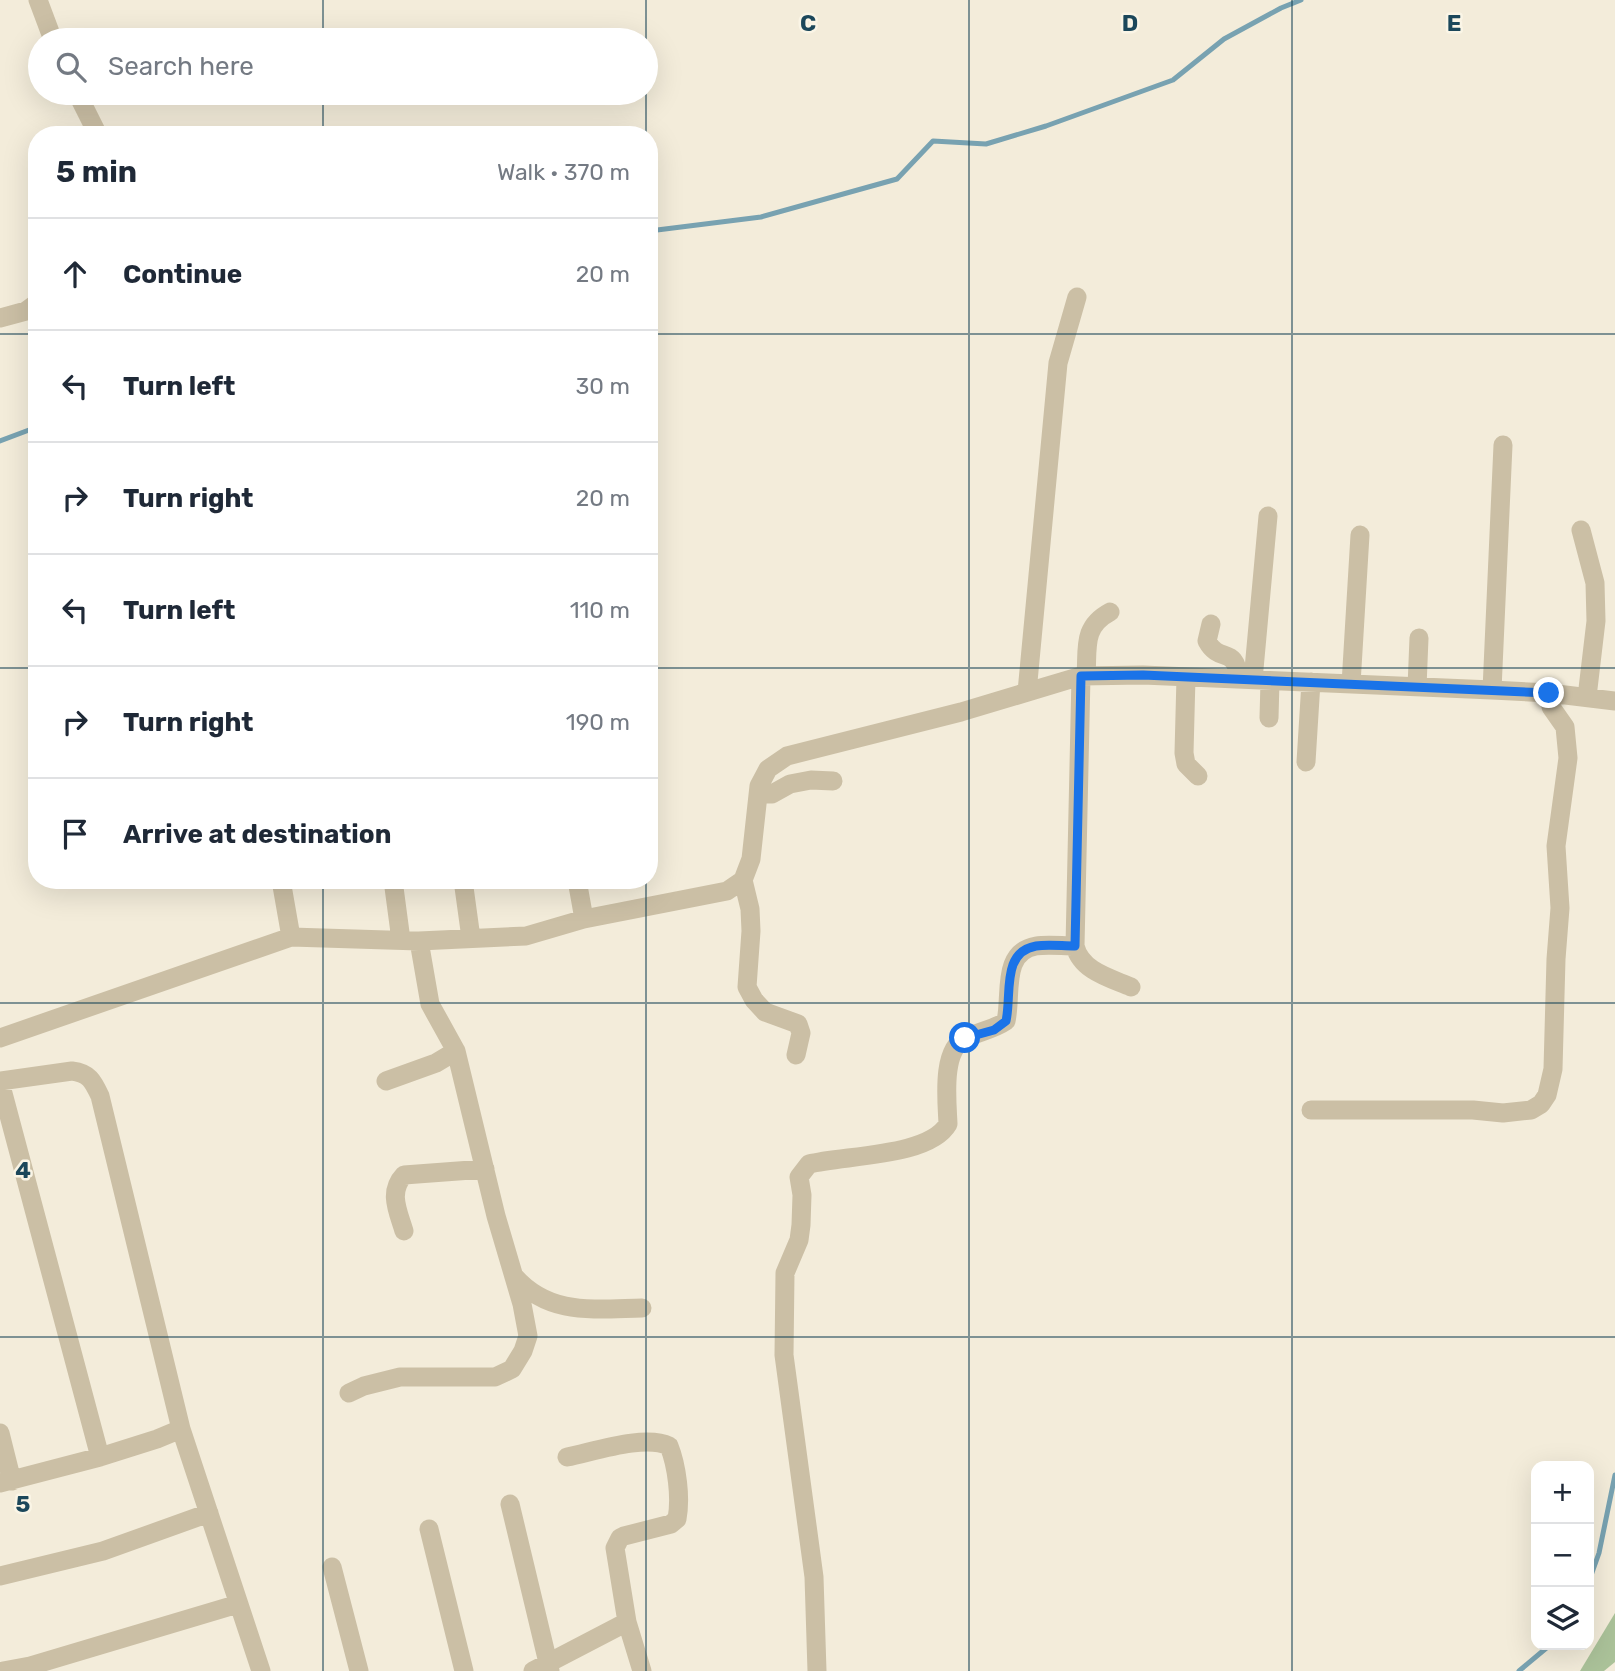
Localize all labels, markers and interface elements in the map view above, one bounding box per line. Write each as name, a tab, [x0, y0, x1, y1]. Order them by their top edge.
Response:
text: C	[800, 9, 816, 37]
text: D	[1122, 9, 1138, 37]
text: E	[1447, 9, 1461, 37]
search box	[28, 28, 658, 105]
icon: search	[52, 48, 90, 86]
text: Search here	[108, 51, 254, 82]
text: 5 min	[56, 154, 137, 190]
text: Walk · 370 m	[497, 158, 630, 186]
icon: ahead	[56, 255, 94, 293]
text: Continue	[123, 259, 242, 290]
text: 20 m	[576, 260, 630, 288]
icon: left	[56, 367, 94, 405]
text: Turn left	[123, 371, 235, 402]
text: 30 m	[575, 372, 630, 400]
icon: right	[56, 479, 94, 517]
text: Turn right	[123, 483, 253, 514]
text: 20 m	[576, 484, 630, 512]
icon: left	[56, 591, 94, 629]
text: Turn left	[123, 595, 235, 626]
text: 110 m	[570, 596, 630, 624]
route end	[1533, 677, 1564, 708]
icon: right	[56, 703, 94, 741]
text: Turn right	[123, 707, 253, 738]
text: 190 m	[566, 708, 630, 736]
icon: arrive	[56, 815, 94, 853]
text: Arrive at destination	[123, 819, 391, 850]
route start	[949, 1022, 980, 1053]
text: 4	[15, 1156, 31, 1184]
map controls	[1531, 1461, 1594, 1650]
button: +	[1531, 1461, 1594, 1524]
text: 5	[16, 1490, 31, 1518]
button: −	[1531, 1524, 1594, 1587]
button: layers	[1531, 1587, 1594, 1650]

